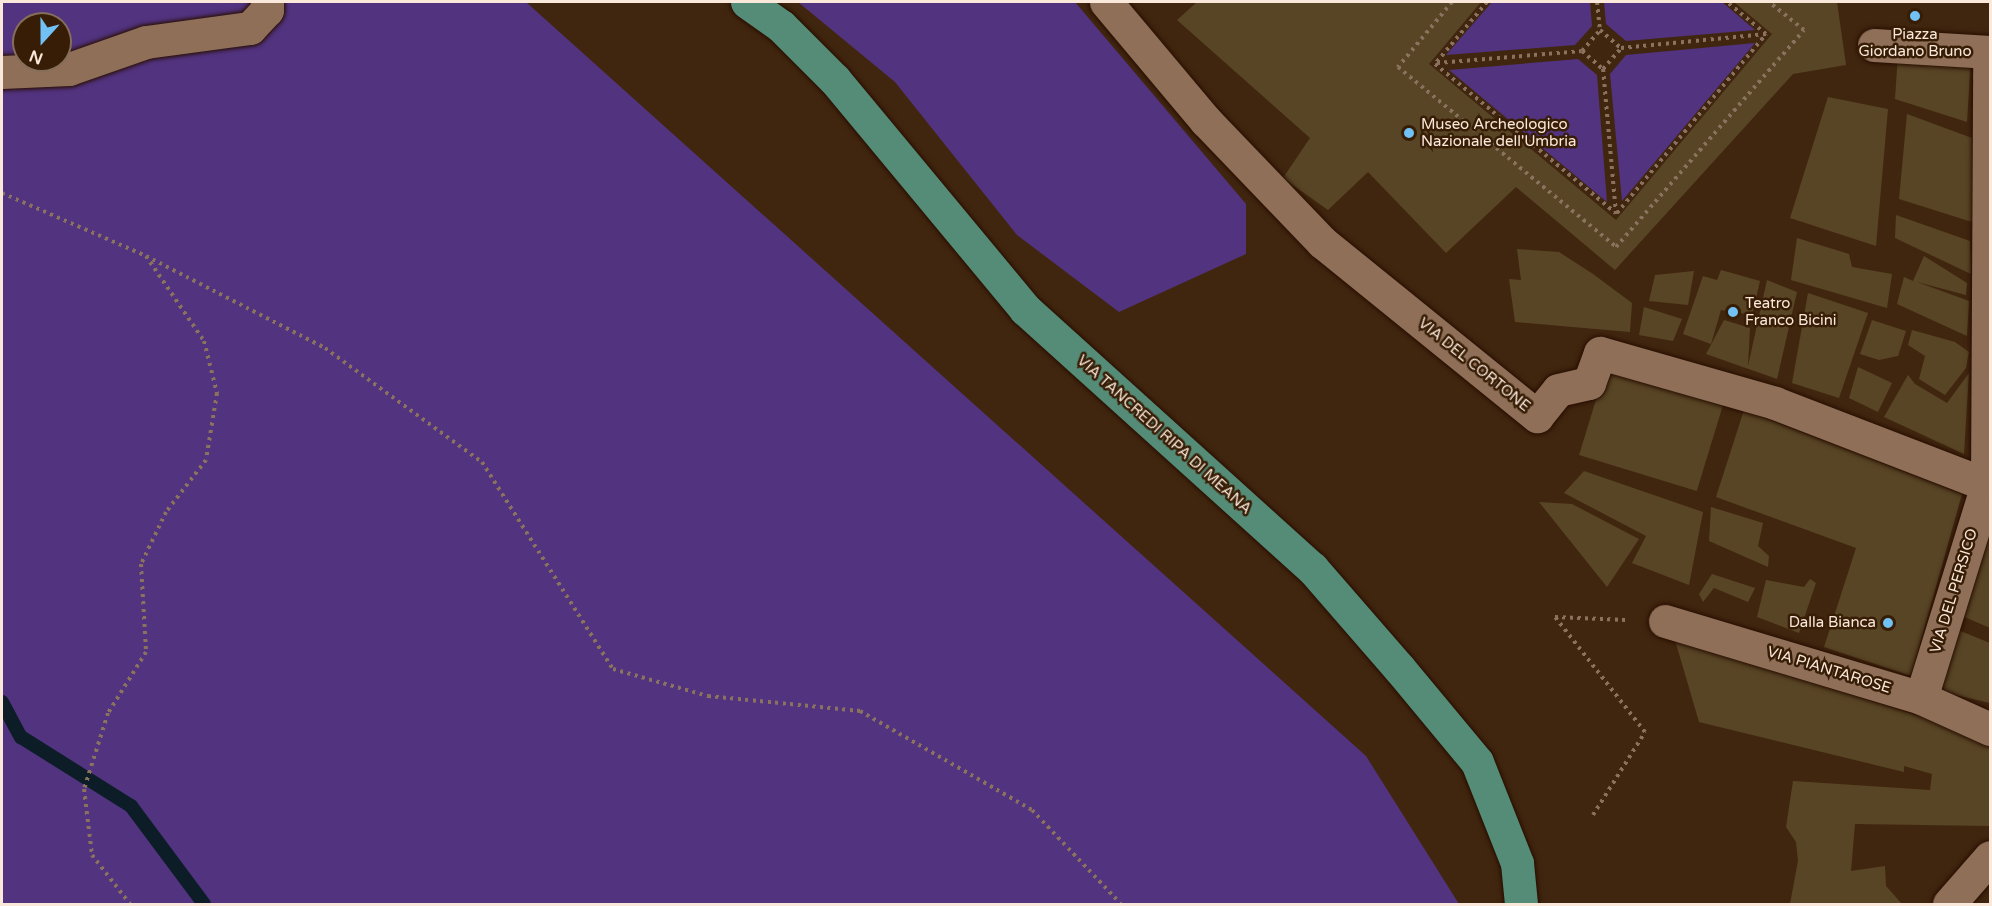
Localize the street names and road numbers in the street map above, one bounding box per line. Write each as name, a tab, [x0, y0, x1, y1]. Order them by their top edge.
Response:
street label: VIA DEL CORTONE	[1414, 314, 1534, 416]
street label: VIA TANCREDI RIPA DI MEANA	[1073, 352, 1255, 518]
street label: VIA DEL PERSICO	[1926, 527, 1982, 655]
street label: VIA PIANTAROSE	[1765, 643, 1893, 697]

